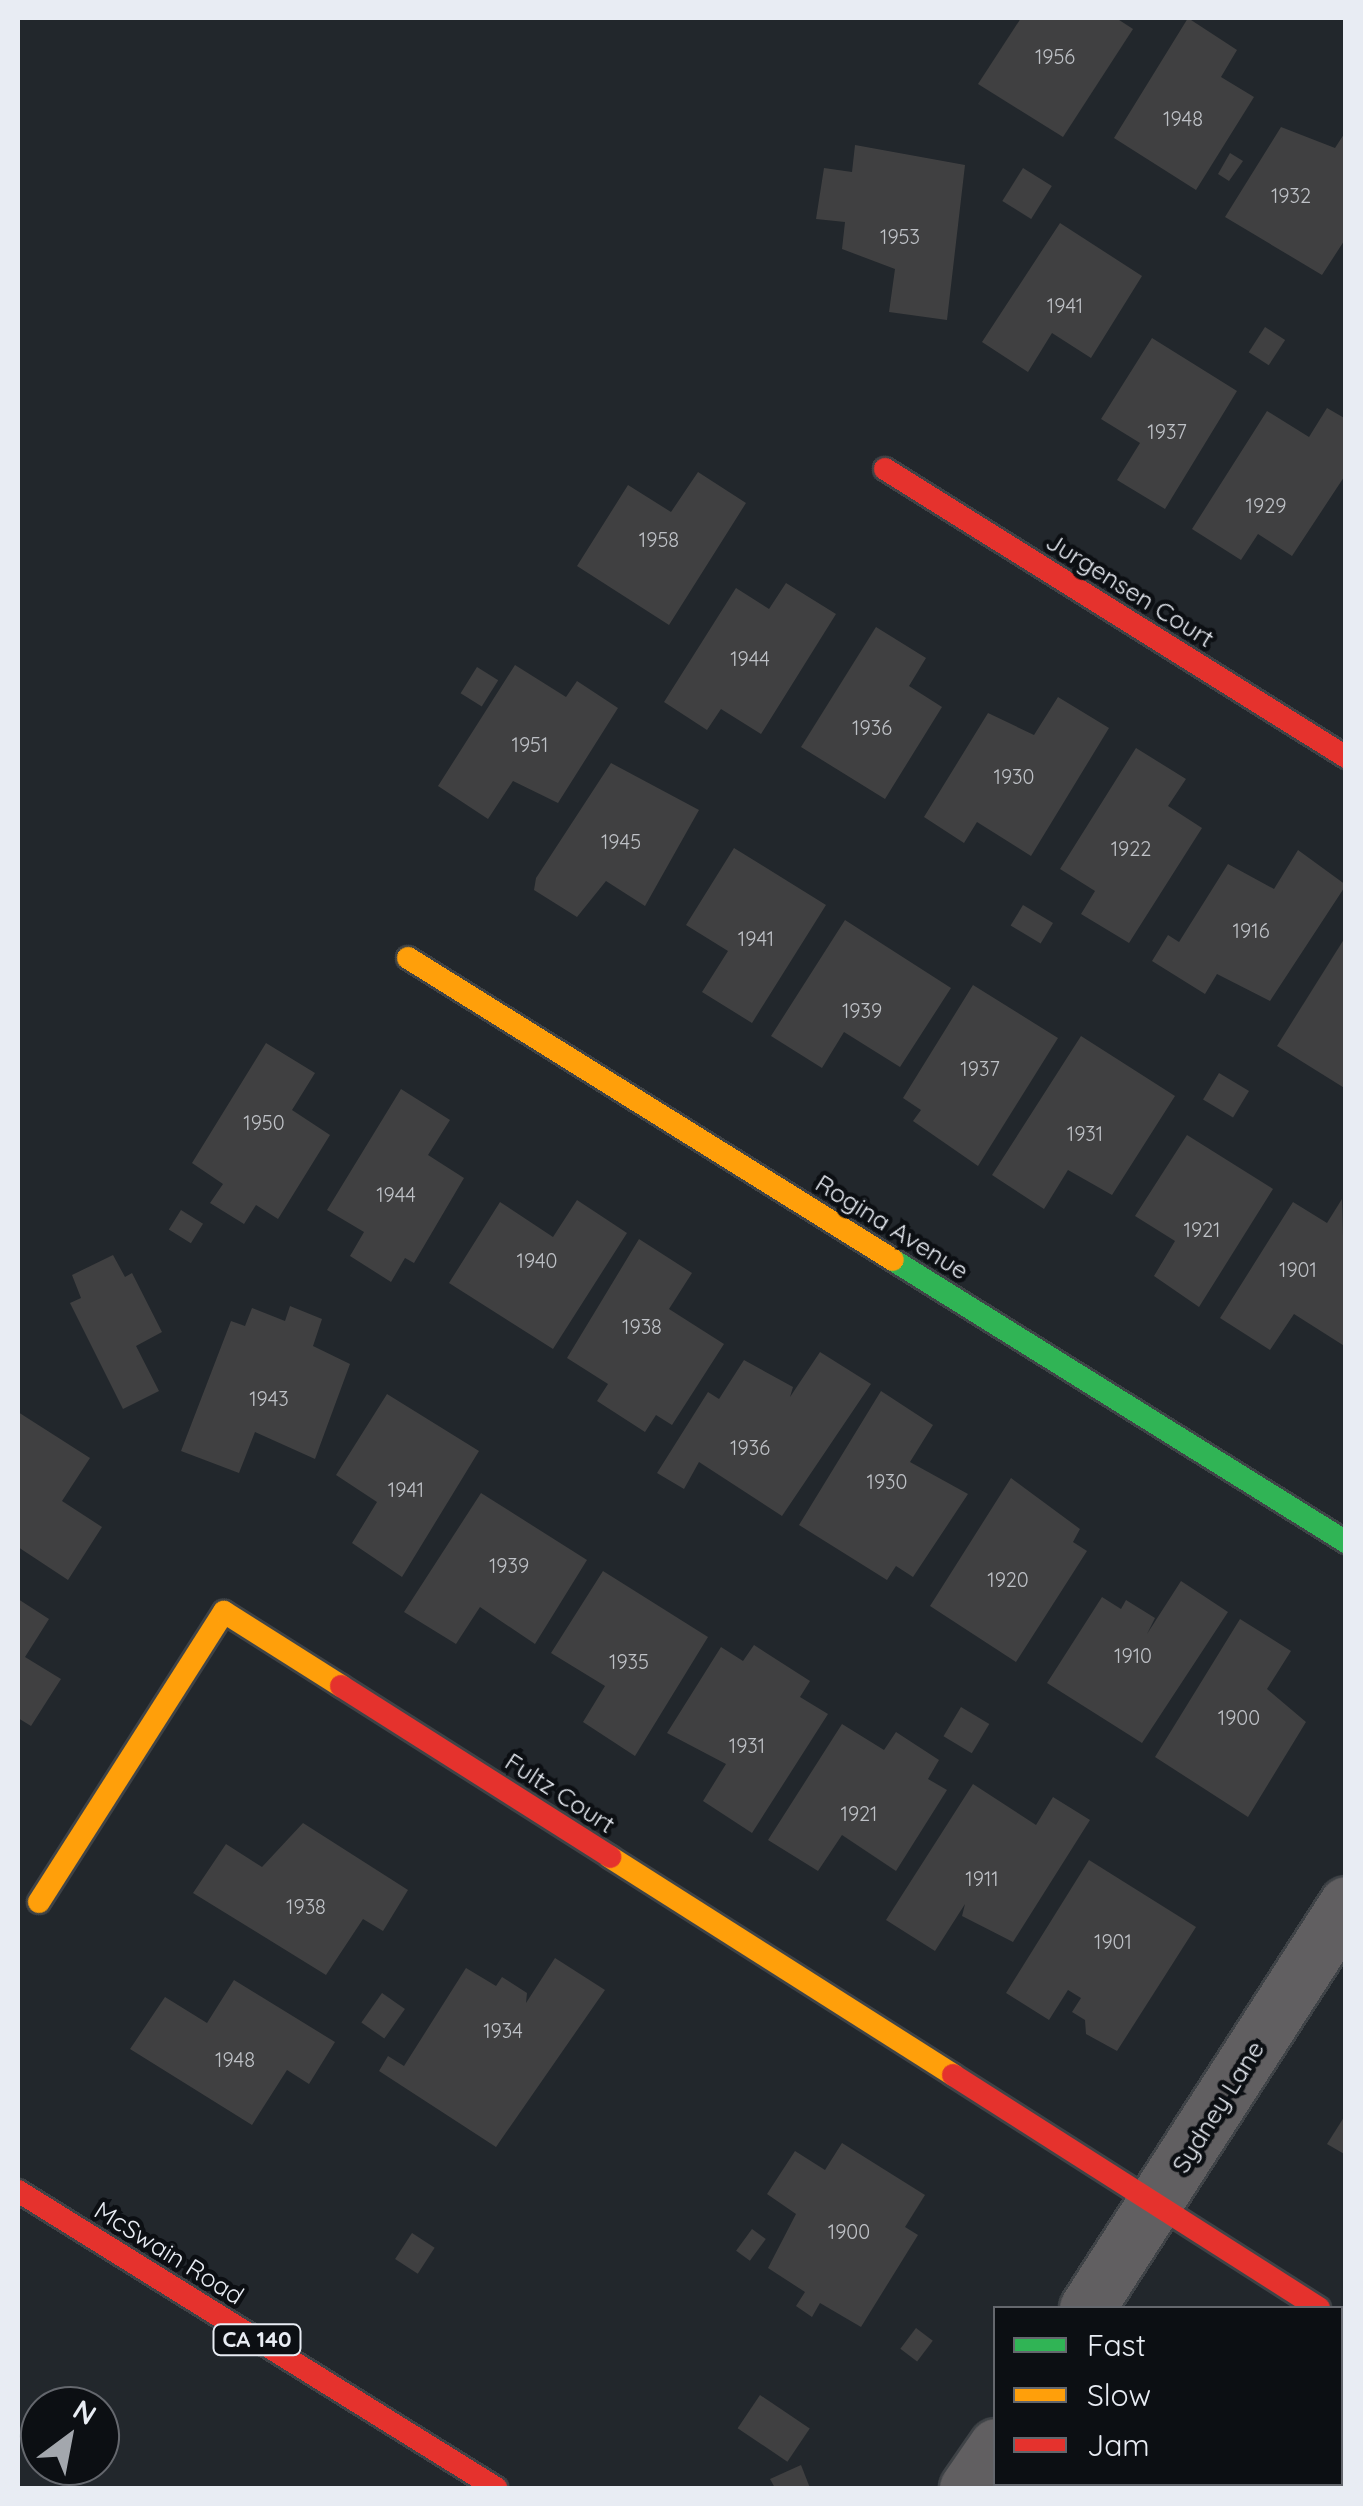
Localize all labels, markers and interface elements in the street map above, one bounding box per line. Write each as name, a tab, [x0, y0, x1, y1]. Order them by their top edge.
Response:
house number: 1956	[1035, 44, 1075, 68]
house number: 1948	[1163, 106, 1203, 130]
house number: 1932	[1271, 183, 1311, 207]
house number: 1953	[880, 224, 920, 248]
house number: 1941	[1047, 293, 1083, 317]
house number: 1937	[1147, 419, 1187, 443]
house number: 1929	[1246, 493, 1286, 517]
street label: Jurgensen Court	[1041, 526, 1219, 654]
house number: 1958	[639, 527, 679, 551]
house number: 1944	[730, 646, 770, 670]
house number: 1936	[852, 715, 892, 739]
house number: 1951	[512, 732, 548, 756]
house number: 1930	[994, 764, 1034, 788]
house number: 1945	[601, 829, 641, 853]
house number: 1922	[1111, 836, 1151, 860]
house number: 1916	[1233, 918, 1269, 942]
house number: 1941	[738, 926, 774, 950]
house number: 1939	[842, 998, 882, 1022]
house number: 1937	[960, 1056, 1000, 1080]
house number: 1950	[243, 1110, 285, 1134]
house number: 1931	[1067, 1121, 1103, 1145]
street label: Rogina Avenue	[810, 1168, 974, 1286]
house number: 1944	[376, 1182, 416, 1206]
house number: 1921	[1183, 1217, 1221, 1241]
house number: 1940	[517, 1248, 557, 1272]
house number: 1901	[1279, 1257, 1317, 1281]
house number: 1938	[622, 1314, 662, 1338]
house number: 1943	[249, 1386, 289, 1410]
house number: 1936	[730, 1435, 770, 1459]
house number: 1930	[867, 1469, 907, 1493]
house number: 1941	[388, 1477, 424, 1501]
house number: 1939	[489, 1553, 529, 1577]
house number: 1920	[987, 1567, 1029, 1591]
house number: 1910	[1114, 1643, 1152, 1667]
house number: 1935	[609, 1649, 649, 1673]
house number: 1900	[1218, 1705, 1260, 1729]
house number: 1931	[729, 1733, 765, 1757]
street label: Fultz Court	[500, 1746, 620, 1840]
house number: 1921	[840, 1801, 878, 1825]
house number: 1911	[965, 1866, 999, 1890]
house number: 1938	[286, 1894, 326, 1918]
house number: 1901	[1094, 1929, 1132, 1953]
house number: 1934	[483, 2018, 523, 2042]
street label: Sydney Lane	[1166, 2036, 1270, 2178]
house number: 1948	[215, 2047, 255, 2071]
street label: McSwain Road	[89, 2195, 249, 2311]
house number: 1900	[828, 2219, 870, 2243]
legend	[993, 2306, 1343, 2486]
road number: CA 140	[212, 2323, 302, 2357]
text: Fast	[1087, 2326, 1146, 2364]
text: Slow	[1087, 2376, 1151, 2414]
north arrow	[20, 2386, 120, 2486]
text: N	[67, 2392, 103, 2432]
text: Jam	[1087, 2426, 1150, 2464]

